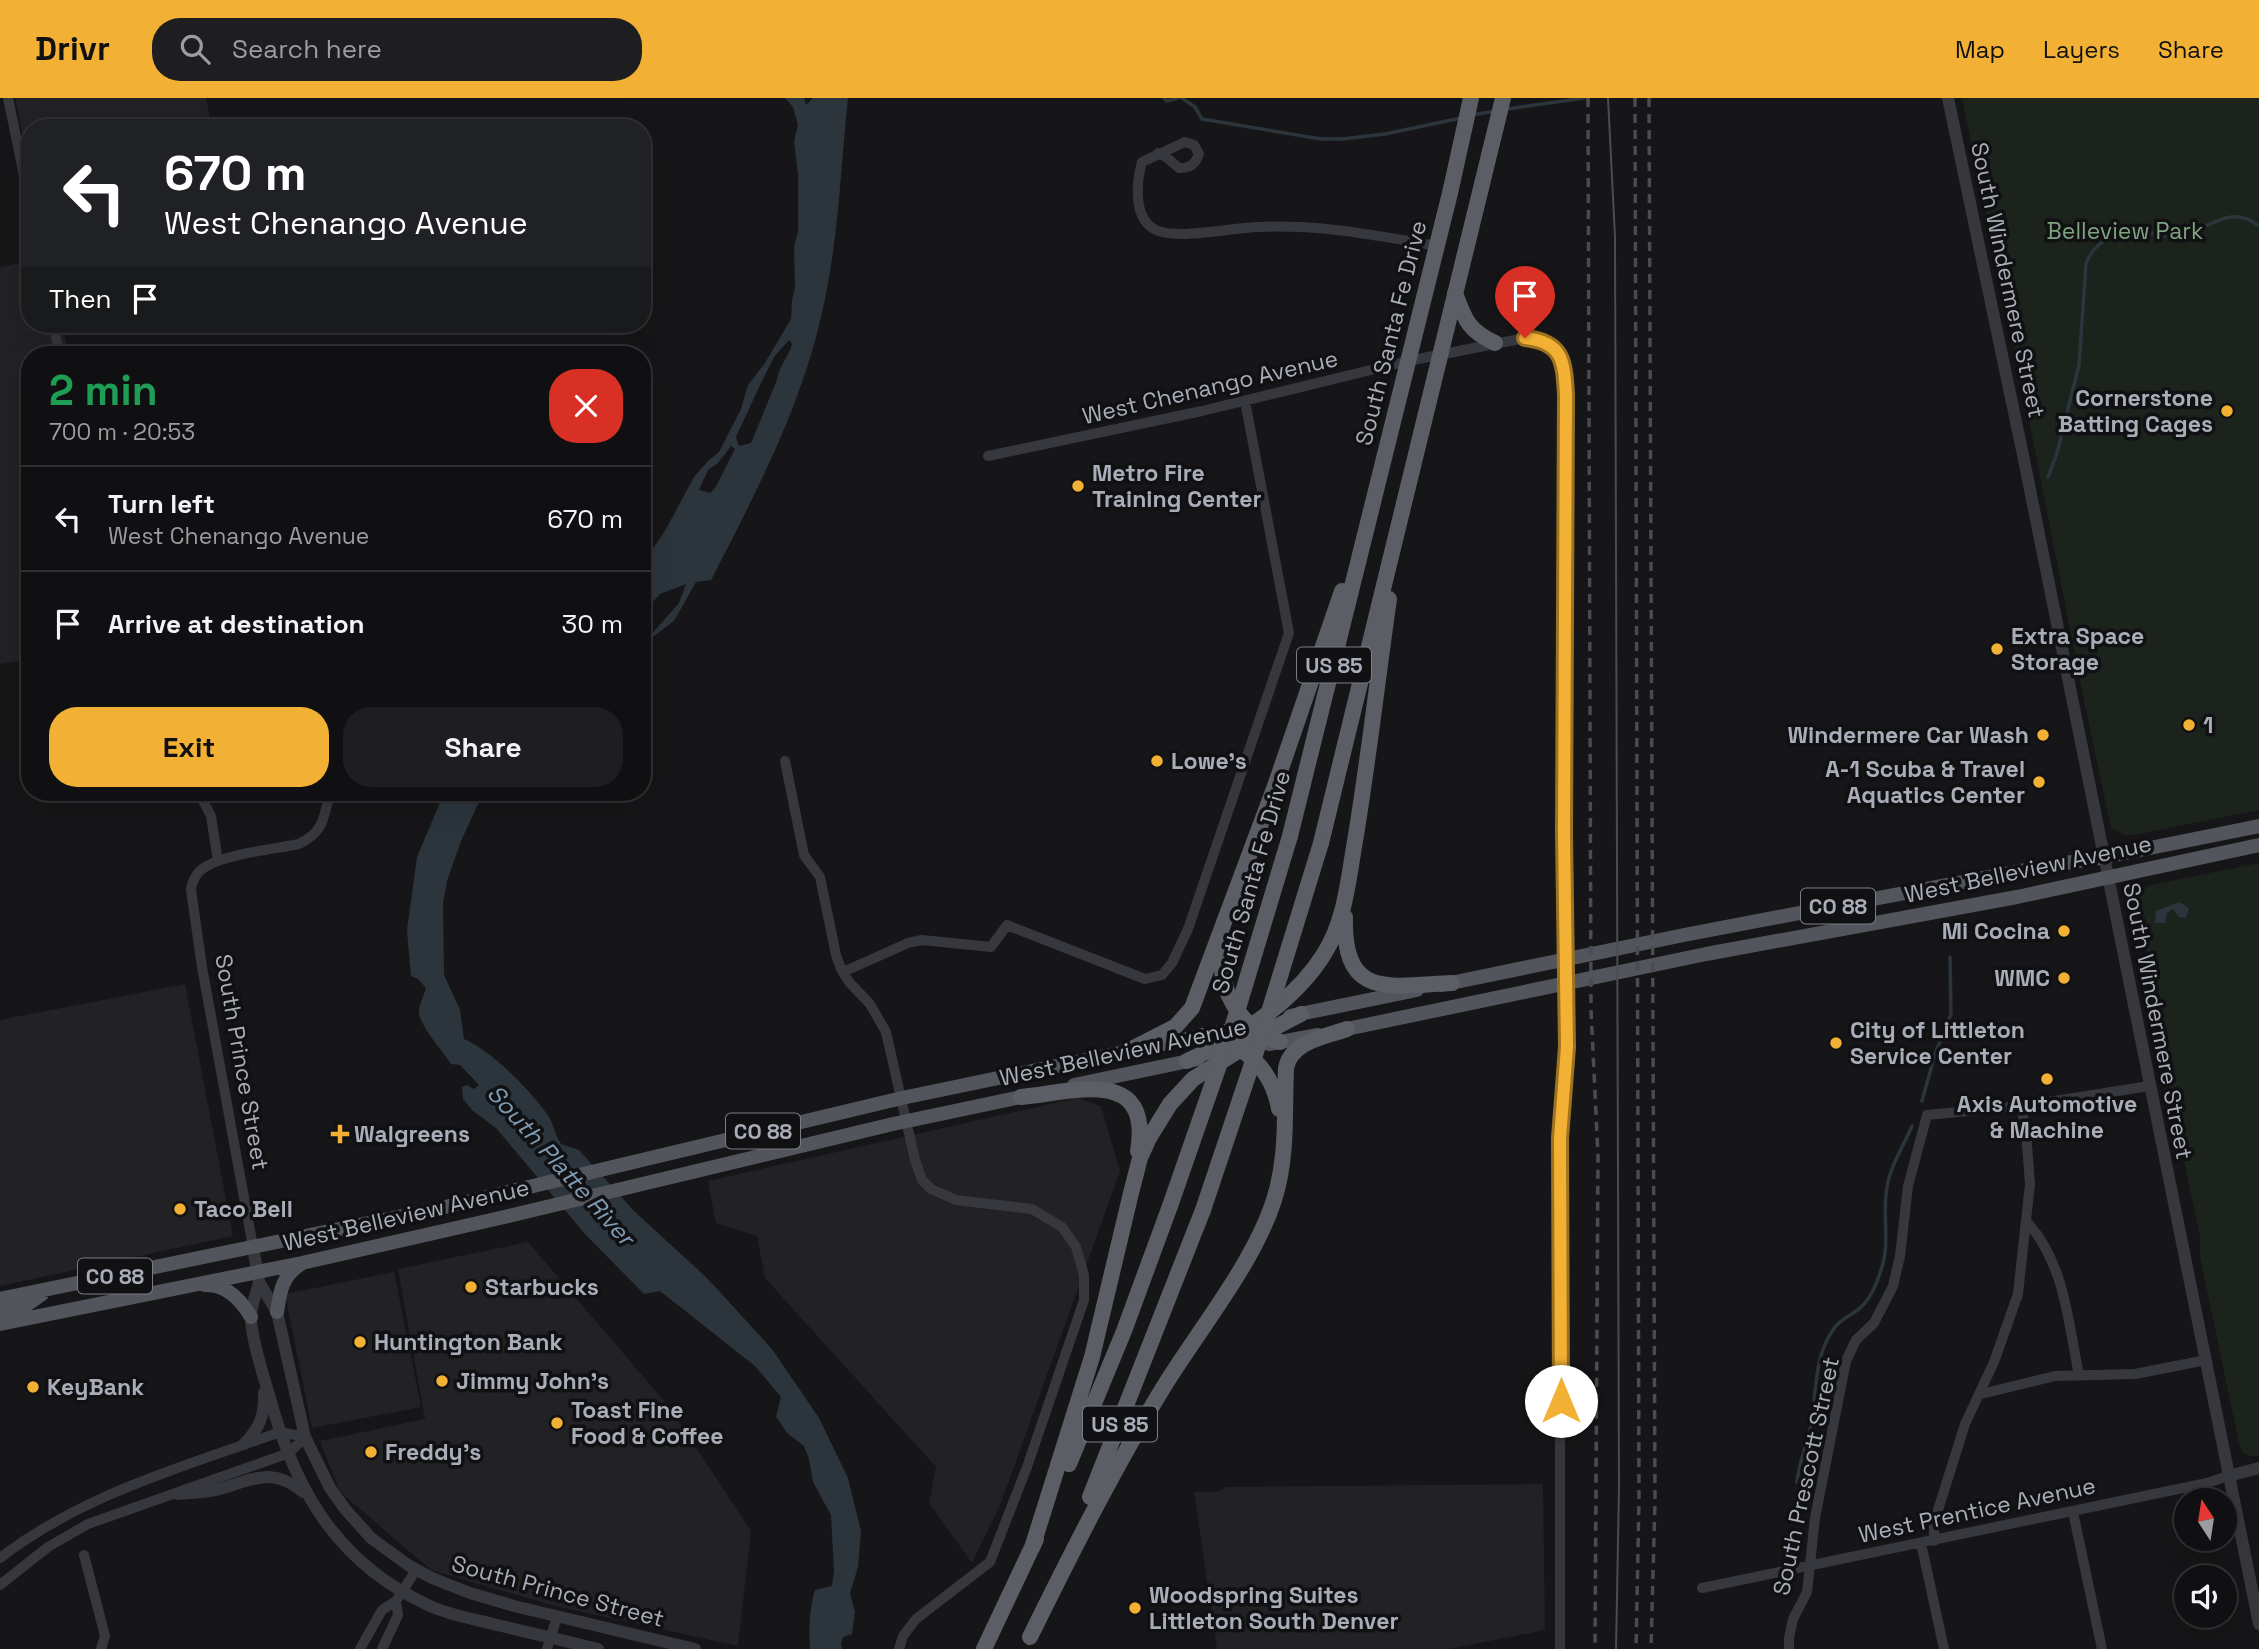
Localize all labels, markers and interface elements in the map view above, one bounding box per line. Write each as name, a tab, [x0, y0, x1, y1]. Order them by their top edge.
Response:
search box	[152, 18, 642, 81]
text: Drivr	[35, 28, 110, 70]
icon: search	[176, 30, 214, 68]
text: Search here	[232, 32, 382, 66]
text: Map	[1955, 34, 2005, 65]
text: Layers	[2043, 34, 2120, 65]
text: Share	[2158, 34, 2224, 65]
street label: South Windermere Street	[1964, 139, 2052, 421]
text: 670 m	[164, 142, 307, 204]
icon: left	[49, 147, 140, 238]
text: West Chenango Avenue	[164, 203, 528, 243]
park label: Belleview Park	[2047, 216, 2203, 246]
street label: South Santa Fe Drive	[1349, 217, 1433, 449]
pin	[1495, 266, 1555, 338]
icon: arrive	[1506, 277, 1544, 315]
icon: arrive	[126, 280, 164, 318]
text: Then	[49, 282, 112, 316]
street label: West Chenango Avenue	[1079, 343, 1341, 431]
text: 2 min	[49, 364, 158, 417]
button: close	[549, 369, 623, 443]
place label: Cornerstone Batting Cages	[2058, 383, 2213, 439]
marker: Cornerstone Batting Cages	[2219, 403, 2235, 419]
text: 700 m · 20:53	[49, 417, 195, 447]
place label: Metro Fire Training Center	[1092, 458, 1262, 514]
marker: Metro Fire Training Center	[1070, 478, 1086, 494]
text: Turn left	[108, 487, 215, 521]
icon: left	[49, 500, 87, 538]
text: 670 m	[547, 502, 623, 536]
text: West Chenango Avenue	[108, 521, 370, 551]
icon: arrive	[49, 605, 87, 643]
text: Arrive at destination	[108, 607, 365, 641]
text: 30 m	[562, 607, 623, 641]
place label: Extra Space Storage	[2011, 621, 2144, 677]
marker: Extra Space Storage	[1989, 641, 2005, 657]
road number: US 85	[1297, 648, 1371, 682]
button: Exit	[49, 707, 329, 787]
button: Share	[343, 707, 623, 787]
place label: 1	[2203, 710, 2213, 740]
marker: 1	[2181, 717, 2197, 733]
place label: Windermere Car Wash	[1787, 720, 2029, 750]
marker: Windermere Car Wash	[2035, 727, 2051, 743]
place label: Lowe's	[1171, 746, 1247, 776]
marker: Lowe's	[1149, 753, 1165, 769]
place label: A-1 Scuba & Travel Aquatics Center	[1825, 754, 2025, 810]
street label: South Santa Fe Drive	[1205, 767, 1297, 997]
marker: A-1 Scuba & Travel Aquatics Center	[2031, 774, 2047, 790]
street label: West Belleview Avenue	[1902, 828, 2154, 910]
street label: South Windermere Street	[2116, 880, 2200, 1162]
road number: CO 88	[1801, 888, 1875, 924]
place label: Mi Cocina	[1942, 916, 2050, 946]
marker: Mi Cocina	[2056, 923, 2072, 939]
street label: South Prince Street	[208, 952, 276, 1172]
place label: WMC	[1994, 963, 2050, 993]
marker: WMC	[2056, 970, 2072, 986]
street label: West Belleview Avenue	[997, 1011, 1249, 1093]
place label: City of Littleton Service Center	[1850, 1015, 2025, 1071]
marker: City of Littleton Service Center	[1828, 1035, 1844, 1051]
marker: Axis Automotive & Machine	[2039, 1071, 2055, 1087]
water label: South Platte River	[481, 1078, 643, 1254]
place label: Axis Automotive & Machine	[1957, 1089, 2137, 1145]
road number: CO 88	[726, 1114, 800, 1148]
place label: Walgreens	[354, 1119, 470, 1149]
marker: Walgreens	[332, 1126, 348, 1142]
street label: West Belleview Avenue	[280, 1172, 532, 1258]
place label: Taco Bell	[194, 1194, 293, 1224]
marker: Taco Bell	[172, 1201, 188, 1217]
road number: CO 88	[78, 1258, 152, 1294]
place label: Starbucks	[485, 1272, 599, 1302]
marker: Starbucks	[463, 1279, 479, 1295]
place label: Huntington Bank	[374, 1327, 562, 1357]
marker: Huntington Bank	[352, 1334, 368, 1350]
street label: South Prescott Street	[1766, 1354, 1846, 1598]
position arrow	[1524, 1364, 1598, 1438]
place label: Jimmy John's	[456, 1366, 609, 1396]
place label: KeyBank	[47, 1372, 144, 1402]
marker: Jimmy John's	[434, 1373, 450, 1389]
marker: KeyBank	[25, 1379, 41, 1395]
place label: Toast Fine Food & Coffee	[571, 1395, 724, 1451]
road number: US 85	[1083, 1406, 1157, 1442]
marker: Toast Fine Food & Coffee	[549, 1415, 565, 1431]
place label: Freddy's	[385, 1437, 481, 1467]
marker: Freddy's	[363, 1444, 379, 1460]
street label: West Prentice Avenue	[1856, 1470, 2098, 1550]
north arrow	[2174, 1488, 2236, 1550]
map controls	[2174, 1488, 2237, 1628]
street label: South Prince Street	[448, 1548, 668, 1634]
button: sound	[2174, 1565, 2237, 1628]
place label: Woodspring Suites Littleton South Denver	[1149, 1580, 1399, 1636]
marker: Woodspring Suites Littleton South Denver	[1127, 1600, 1143, 1616]

